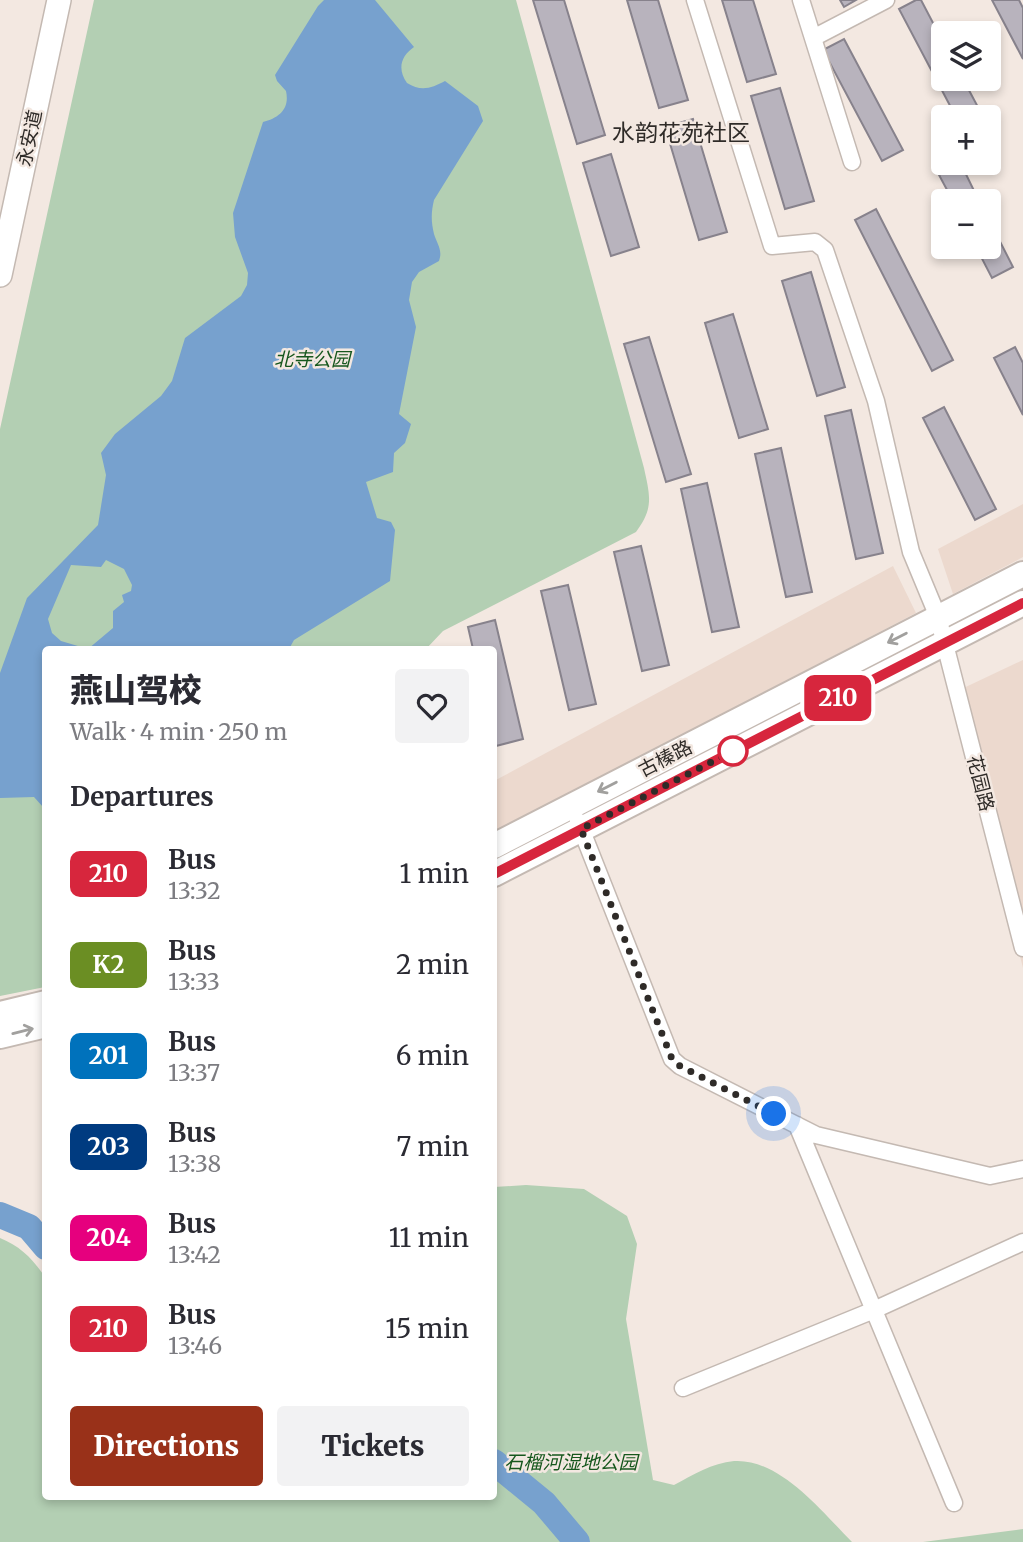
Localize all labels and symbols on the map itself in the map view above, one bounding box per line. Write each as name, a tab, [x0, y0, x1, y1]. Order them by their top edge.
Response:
street label: 永安道	[11, 108, 47, 168]
district label: 水韵花苑社区	[612, 118, 750, 147]
park label: 北寺公园	[274, 347, 353, 371]
one-way arrow	[887, 632, 908, 646]
line badge: 210	[798, 675, 878, 721]
street label: 古榛路	[634, 734, 696, 782]
unlabelled marker	[718, 736, 748, 766]
street label: 花园路	[962, 752, 1000, 814]
one-way arrow	[598, 781, 618, 795]
one-way arrow	[11, 1024, 34, 1037]
your location	[756, 1096, 791, 1131]
park label: 石榴河湿地公园	[504, 1450, 640, 1474]

